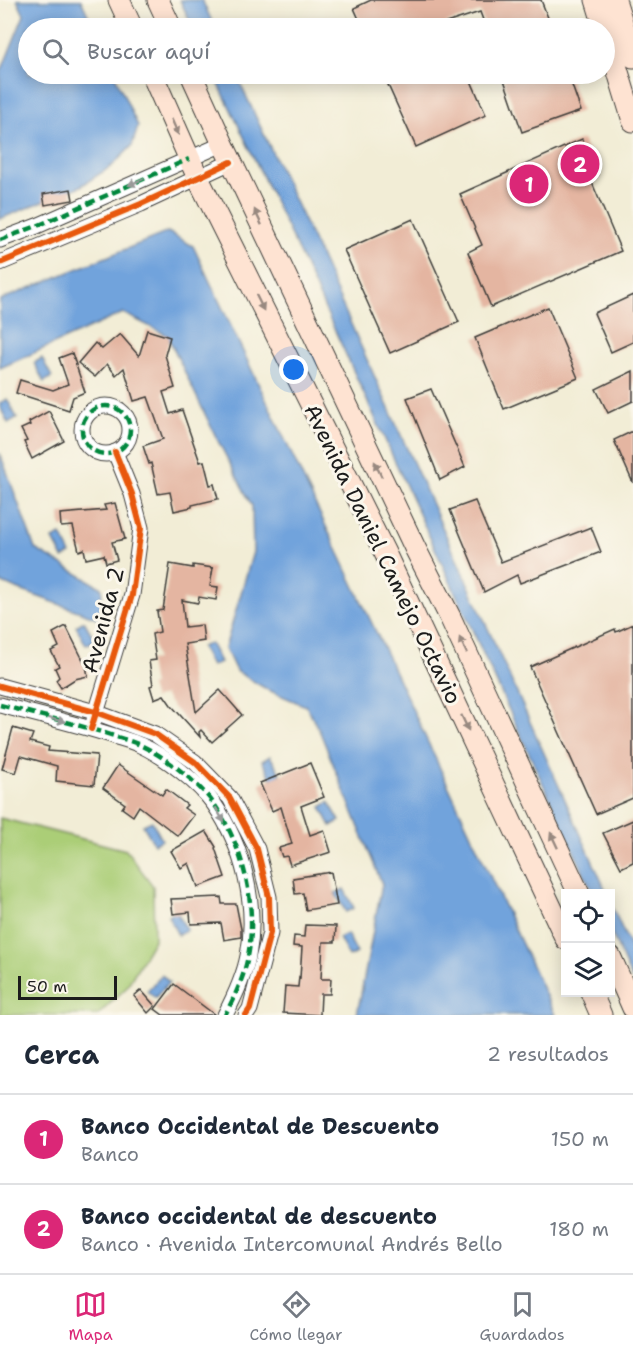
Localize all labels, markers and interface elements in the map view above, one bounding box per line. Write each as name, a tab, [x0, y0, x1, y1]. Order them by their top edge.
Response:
search box	[18, 18, 615, 84]
icon: search	[39, 35, 72, 68]
text: Buscar aquí	[87, 37, 210, 66]
one-way arrow	[171, 118, 181, 136]
pin: 2	[560, 142, 600, 186]
pin: 1	[510, 162, 548, 207]
one-way arrow	[127, 178, 144, 187]
one-way arrow	[253, 209, 262, 226]
one-way arrow	[255, 294, 265, 311]
your location	[279, 355, 308, 384]
street label: Avenida Daniel Camejo Octavio	[298, 399, 468, 709]
one-way arrow	[373, 461, 382, 478]
street label: Avenida 2	[75, 564, 131, 676]
one-way arrow	[458, 635, 468, 653]
one-way arrow	[47, 715, 66, 725]
one-way arrow	[461, 715, 470, 732]
one-way arrow	[215, 807, 226, 823]
one-way arrow	[550, 832, 559, 849]
map controls	[561, 889, 615, 997]
button: locate	[561, 889, 615, 943]
button: layers	[561, 943, 615, 997]
scale bar	[18, 973, 117, 1000]
text: 50 m	[27, 976, 67, 997]
text: Cerca	[24, 1037, 99, 1072]
text: 2 resultados	[487, 1041, 609, 1067]
text: Banco Occidental de Descuento	[81, 1112, 439, 1141]
text: 1	[39, 1126, 48, 1152]
text: 150 m	[551, 1126, 609, 1152]
text: Banco	[81, 1141, 139, 1167]
text: Banco occidental de descuento	[81, 1202, 437, 1231]
text: 2	[37, 1216, 51, 1242]
text: 180 m	[549, 1216, 609, 1242]
text: Banco · Avenida Intercomunal Andrés Bello	[81, 1231, 503, 1257]
tab: Mapa	[68, 1288, 113, 1345]
tab: Cómo llegar	[249, 1288, 343, 1345]
tab: Guardados	[479, 1288, 565, 1345]

